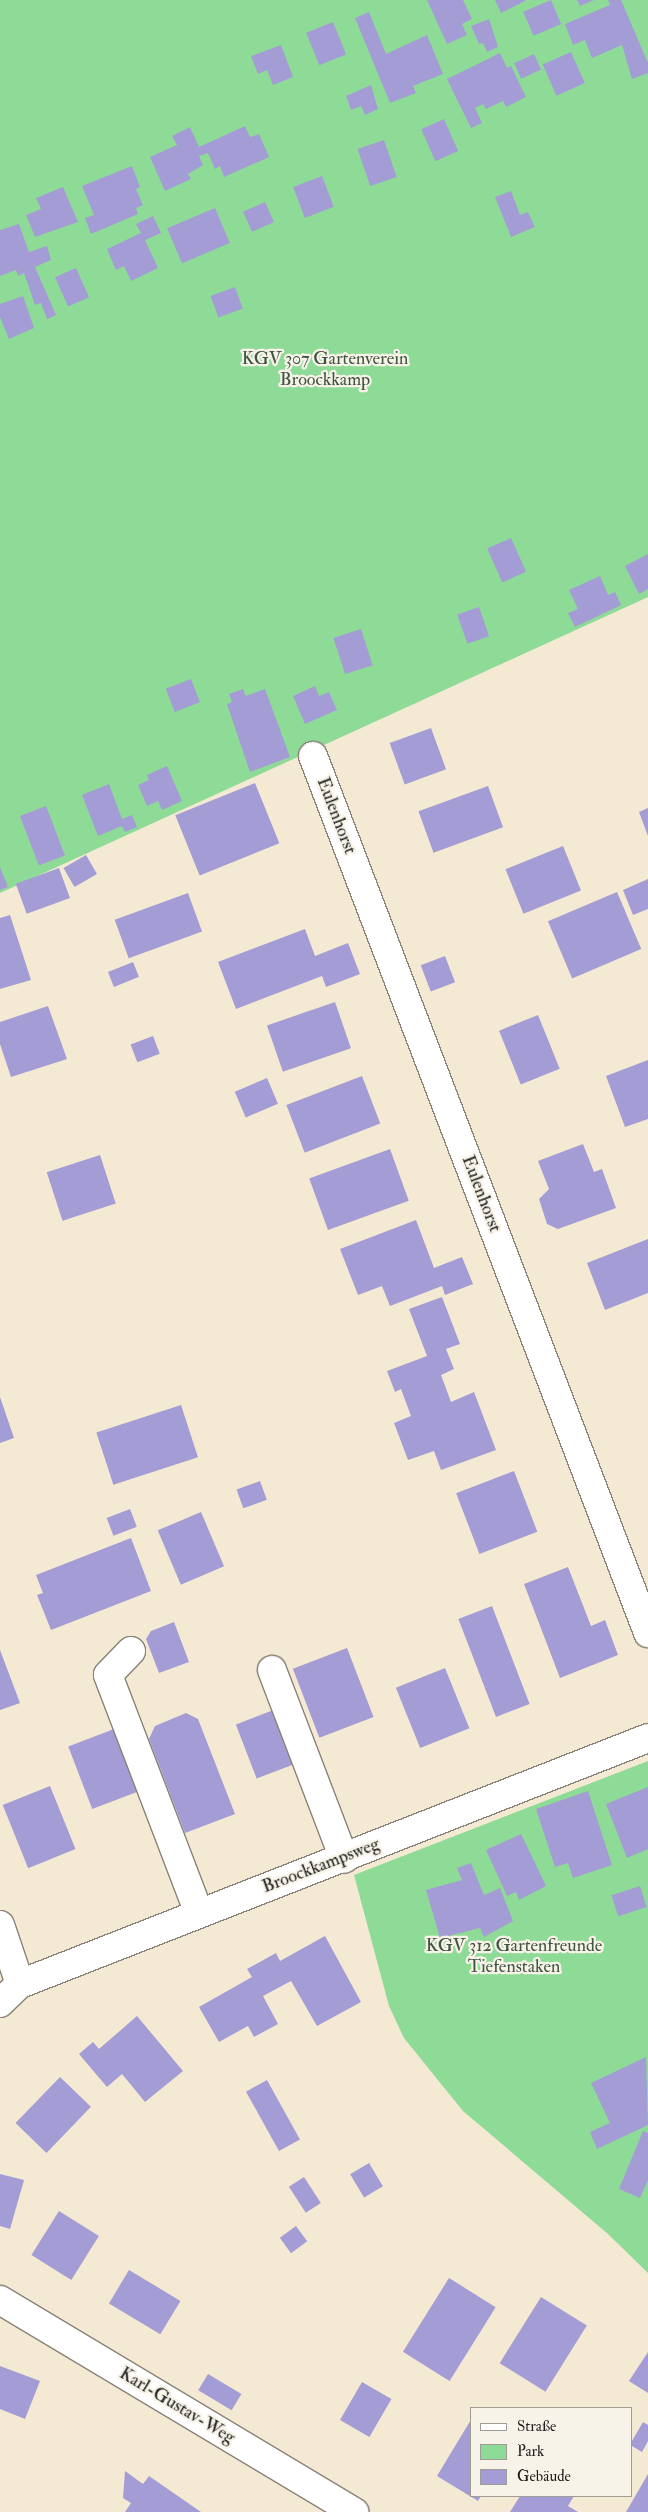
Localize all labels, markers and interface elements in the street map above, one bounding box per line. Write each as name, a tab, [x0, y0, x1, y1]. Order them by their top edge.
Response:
park label: KGV 307 Gartenverein Broockkamp	[242, 349, 408, 392]
street label: Eulenhorst	[312, 775, 360, 857]
street label: Eulenhorst	[457, 1153, 505, 1235]
street label: Broockkampsweg	[259, 1834, 383, 1898]
park label: KGV 312 Gartenfreunde Tiefenstaken	[426, 1936, 602, 1978]
street label: Karl-Gustav-Weg	[115, 2363, 239, 2449]
legend	[470, 2407, 633, 2497]
text: Straße	[517, 2417, 556, 2436]
text: Park	[517, 2442, 544, 2461]
text: Gebäude	[517, 2467, 571, 2486]

